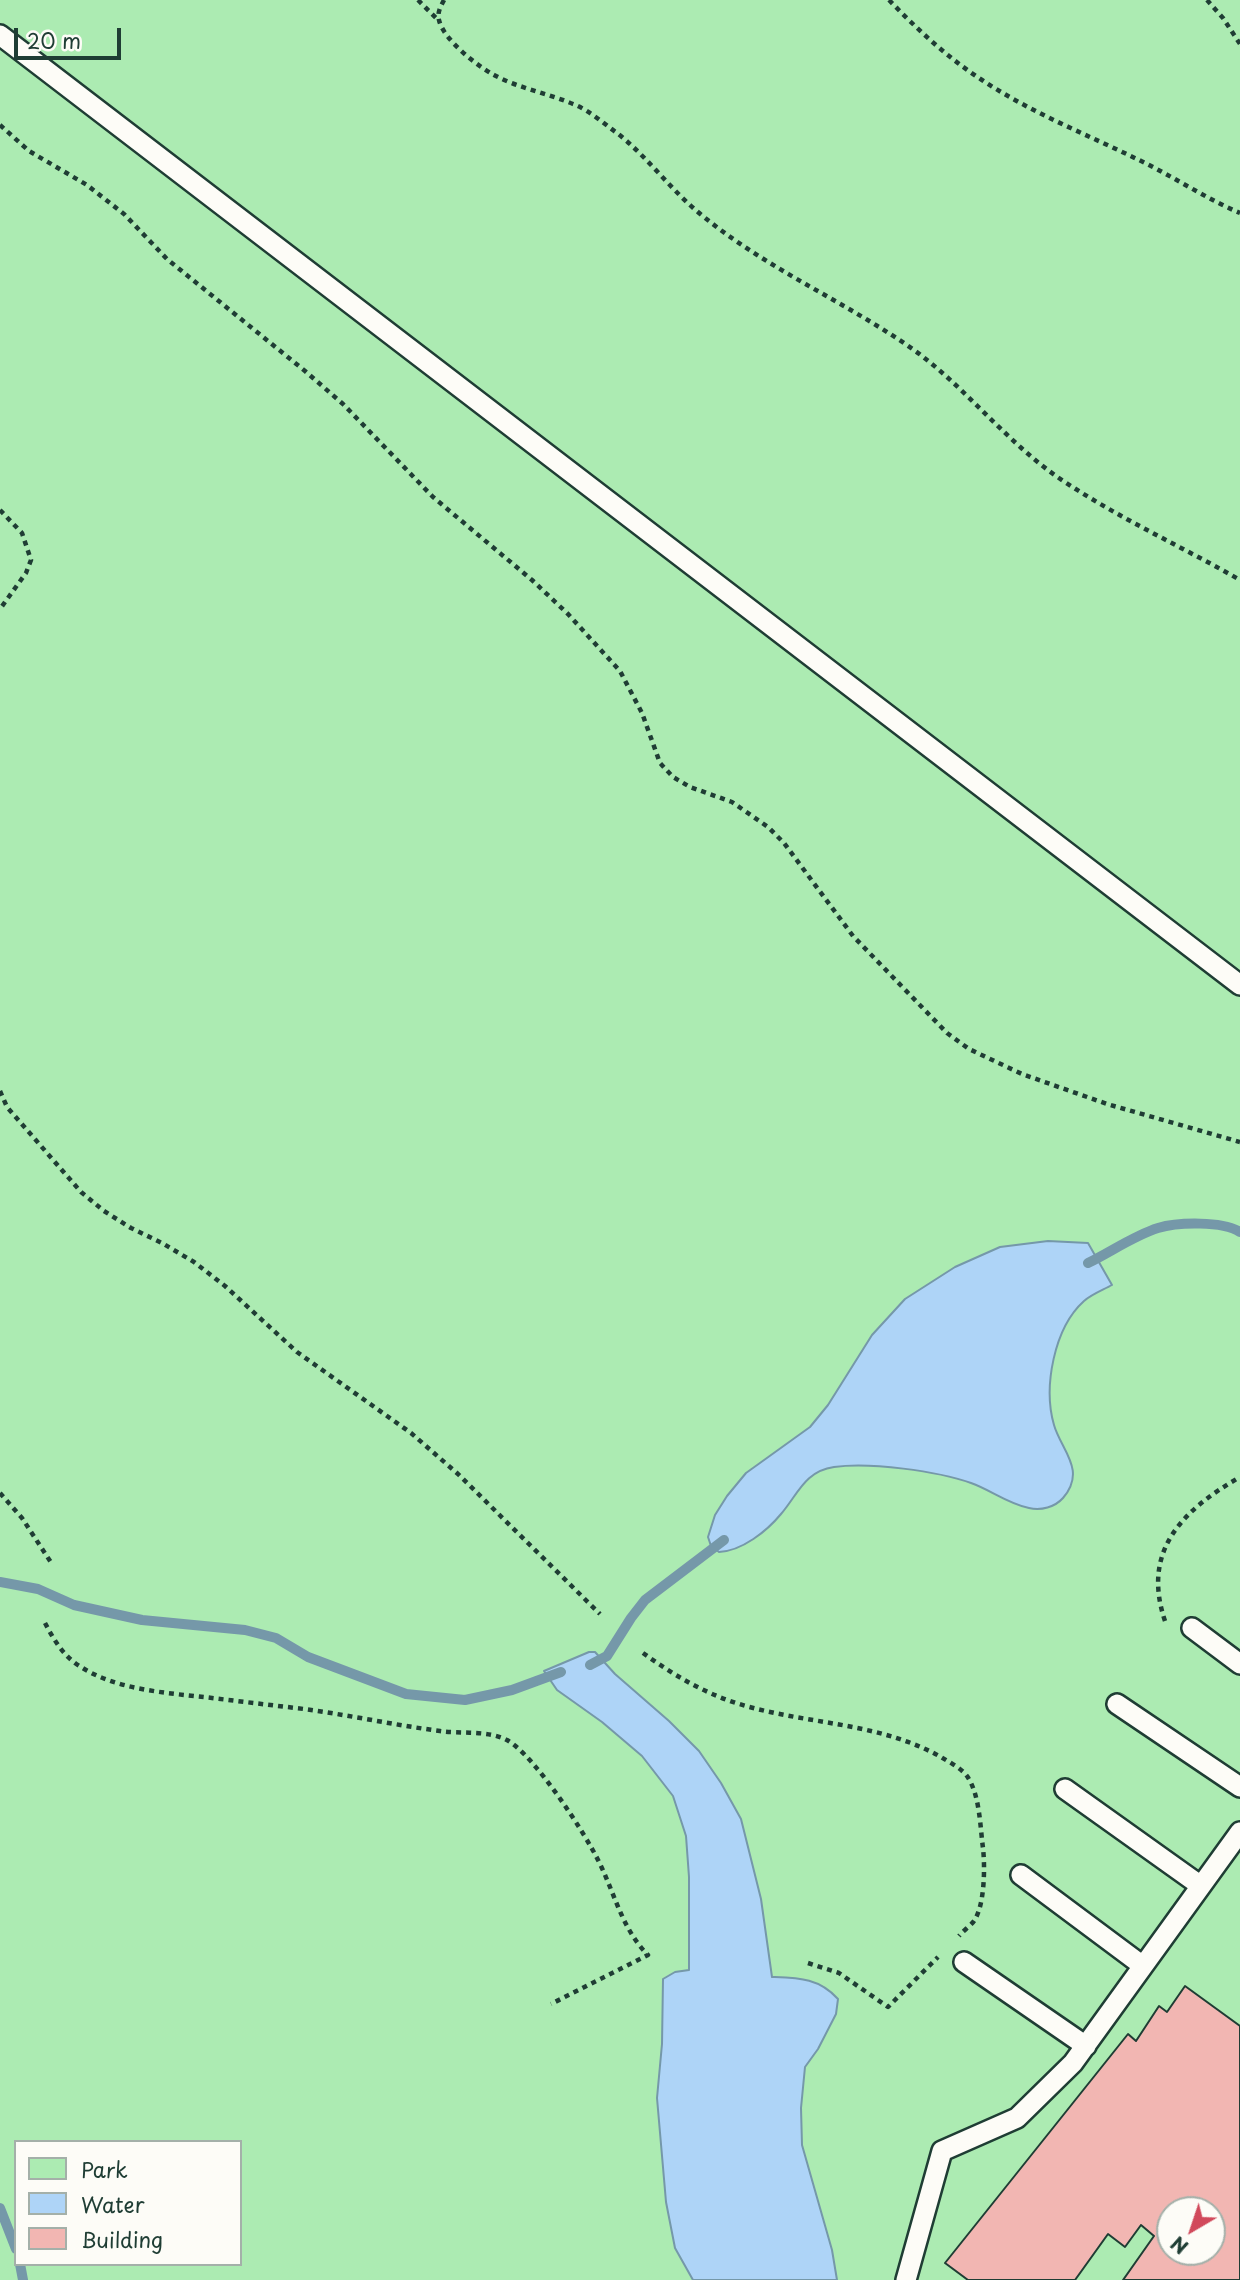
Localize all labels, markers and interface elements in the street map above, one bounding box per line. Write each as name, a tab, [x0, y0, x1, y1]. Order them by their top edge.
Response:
scale bar	[18, 14, 124, 58]
text: 20 m	[27, 24, 81, 56]
legend	[14, 2140, 242, 2266]
text: Park	[81, 2153, 128, 2185]
text: Water	[81, 2188, 144, 2220]
north arrow	[1156, 2196, 1226, 2266]
text: Building	[81, 2223, 163, 2255]
text: N	[1164, 2230, 1194, 2261]

